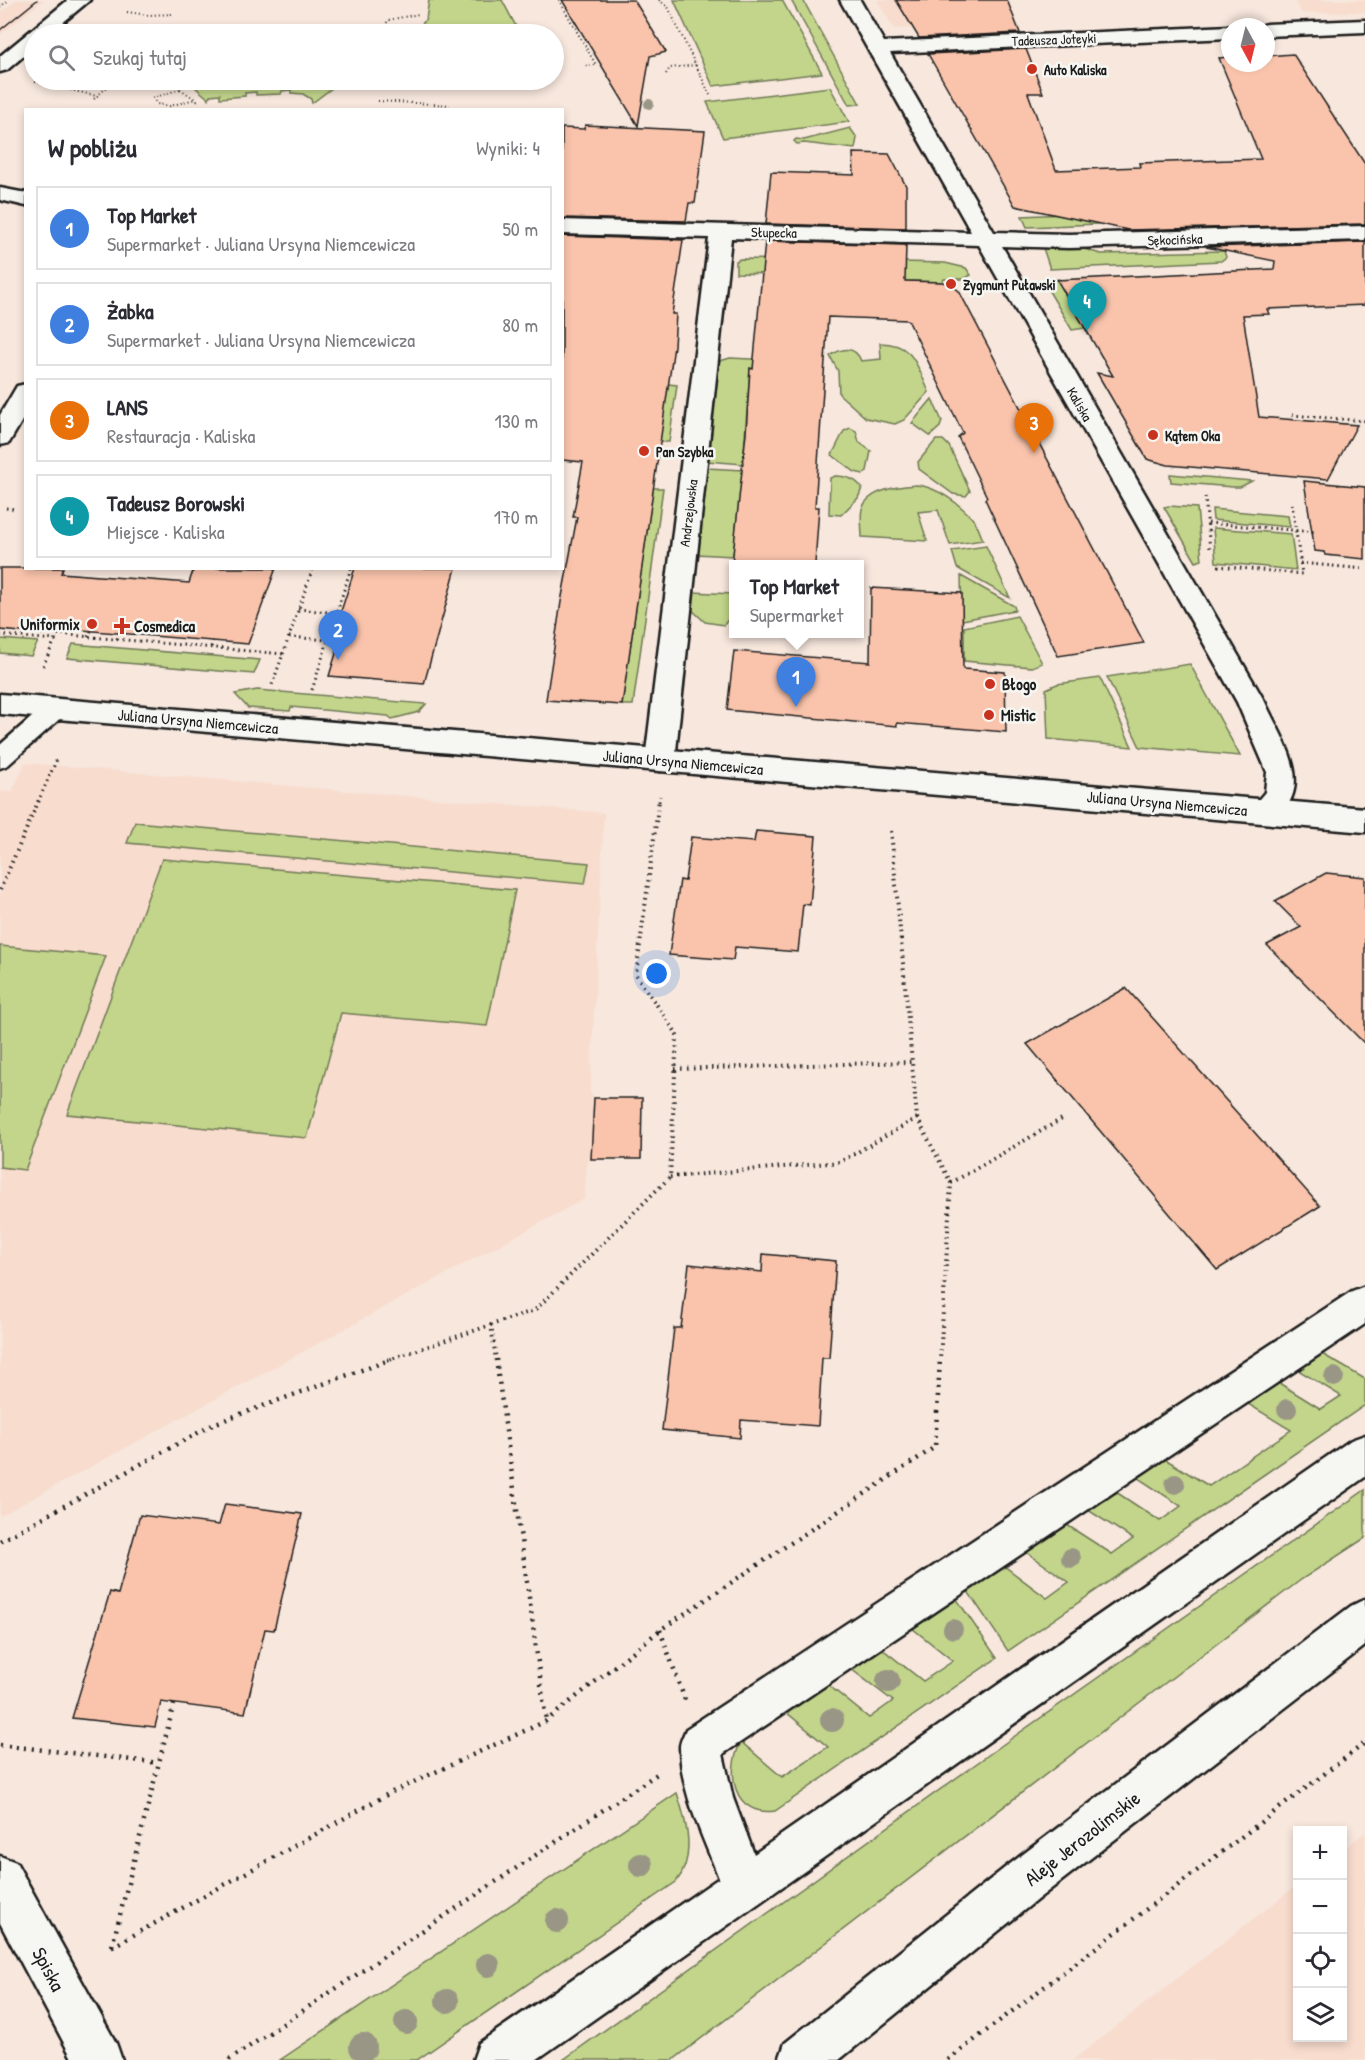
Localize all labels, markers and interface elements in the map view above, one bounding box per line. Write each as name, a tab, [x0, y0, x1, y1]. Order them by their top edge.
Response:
north arrow	[1221, 18, 1275, 72]
search box	[24, 24, 564, 90]
street label: Tadeusza Joteyki	[1011, 28, 1097, 51]
icon: search	[45, 41, 78, 74]
text: Szukaj tutaj	[93, 42, 187, 72]
place label: Auto Kaliska	[1044, 60, 1107, 79]
marker: Auto Kaliska	[1025, 62, 1039, 76]
text: W pobliżu	[48, 130, 137, 165]
text: Wyniki: 4	[476, 134, 540, 161]
text: Top Market	[107, 200, 196, 230]
text: 1	[66, 215, 73, 242]
text: 50 m	[502, 215, 538, 242]
street label: Słupecka	[751, 222, 797, 243]
street label: Sękocińska	[1147, 229, 1203, 249]
text: Supermarket · Juliana Ursyna Niemcewicza	[107, 230, 415, 257]
place label: Zygmunt Puławski	[963, 275, 1056, 296]
marker: Zygmunt Puławski	[944, 277, 958, 291]
pin: 4	[1068, 282, 1106, 331]
text: Żabka	[107, 296, 154, 326]
text: 2	[65, 311, 74, 338]
text: 80 m	[502, 311, 538, 338]
text: Supermarket · Juliana Ursyna Niemcewicza	[107, 326, 415, 353]
street label: Kaliska	[1063, 384, 1098, 425]
text: LANS	[107, 392, 148, 422]
pin: 3	[1014, 404, 1054, 453]
text: 3	[65, 407, 74, 434]
text: 130 m	[495, 407, 538, 434]
text: Restauracja · Kaliska	[107, 422, 255, 449]
place label: Kątem Oka	[1165, 426, 1221, 445]
marker: Kątem Oka	[1146, 428, 1160, 442]
place label: Pan Szybka	[656, 442, 714, 463]
marker: Pan Szybka	[637, 444, 651, 458]
street label: Andrzejowska	[674, 478, 703, 548]
text: Tadeusz Borowski	[107, 488, 245, 518]
text: 4	[66, 503, 73, 530]
text: 170 m	[494, 503, 538, 530]
text: Miejsce · Kaliska	[107, 518, 225, 545]
popup	[729, 560, 864, 638]
text: Top Market	[750, 571, 839, 601]
text: Supermarket	[750, 601, 843, 628]
pin: 2	[318, 610, 358, 660]
place label: Uniformix	[20, 613, 80, 635]
place label: Cosmedica	[134, 615, 196, 637]
marker: Uniformix	[85, 617, 99, 631]
marker: Cosmedica	[115, 619, 129, 633]
pin: 1	[776, 658, 816, 707]
place label: Błogo	[1002, 673, 1037, 696]
marker: Błogo	[983, 677, 997, 691]
street label: Juliana Ursyna Niemcewicza	[117, 703, 279, 739]
place label: Mistic	[1001, 704, 1036, 726]
marker: Mistic	[982, 708, 996, 722]
street label: Juliana Ursyna Niemcewicza	[602, 744, 764, 780]
street label: Juliana Ursyna Niemcewicza	[1086, 785, 1248, 821]
your location	[642, 959, 671, 988]
street label: Aleje Jerozolimskie	[1019, 1784, 1145, 1892]
map controls	[1293, 1826, 1347, 2042]
button: +	[1293, 1826, 1347, 1880]
button: −	[1293, 1880, 1347, 1934]
button: locate	[1293, 1934, 1347, 1988]
street label: Spiska	[26, 1942, 72, 1996]
button: layers	[1293, 1988, 1347, 2042]

